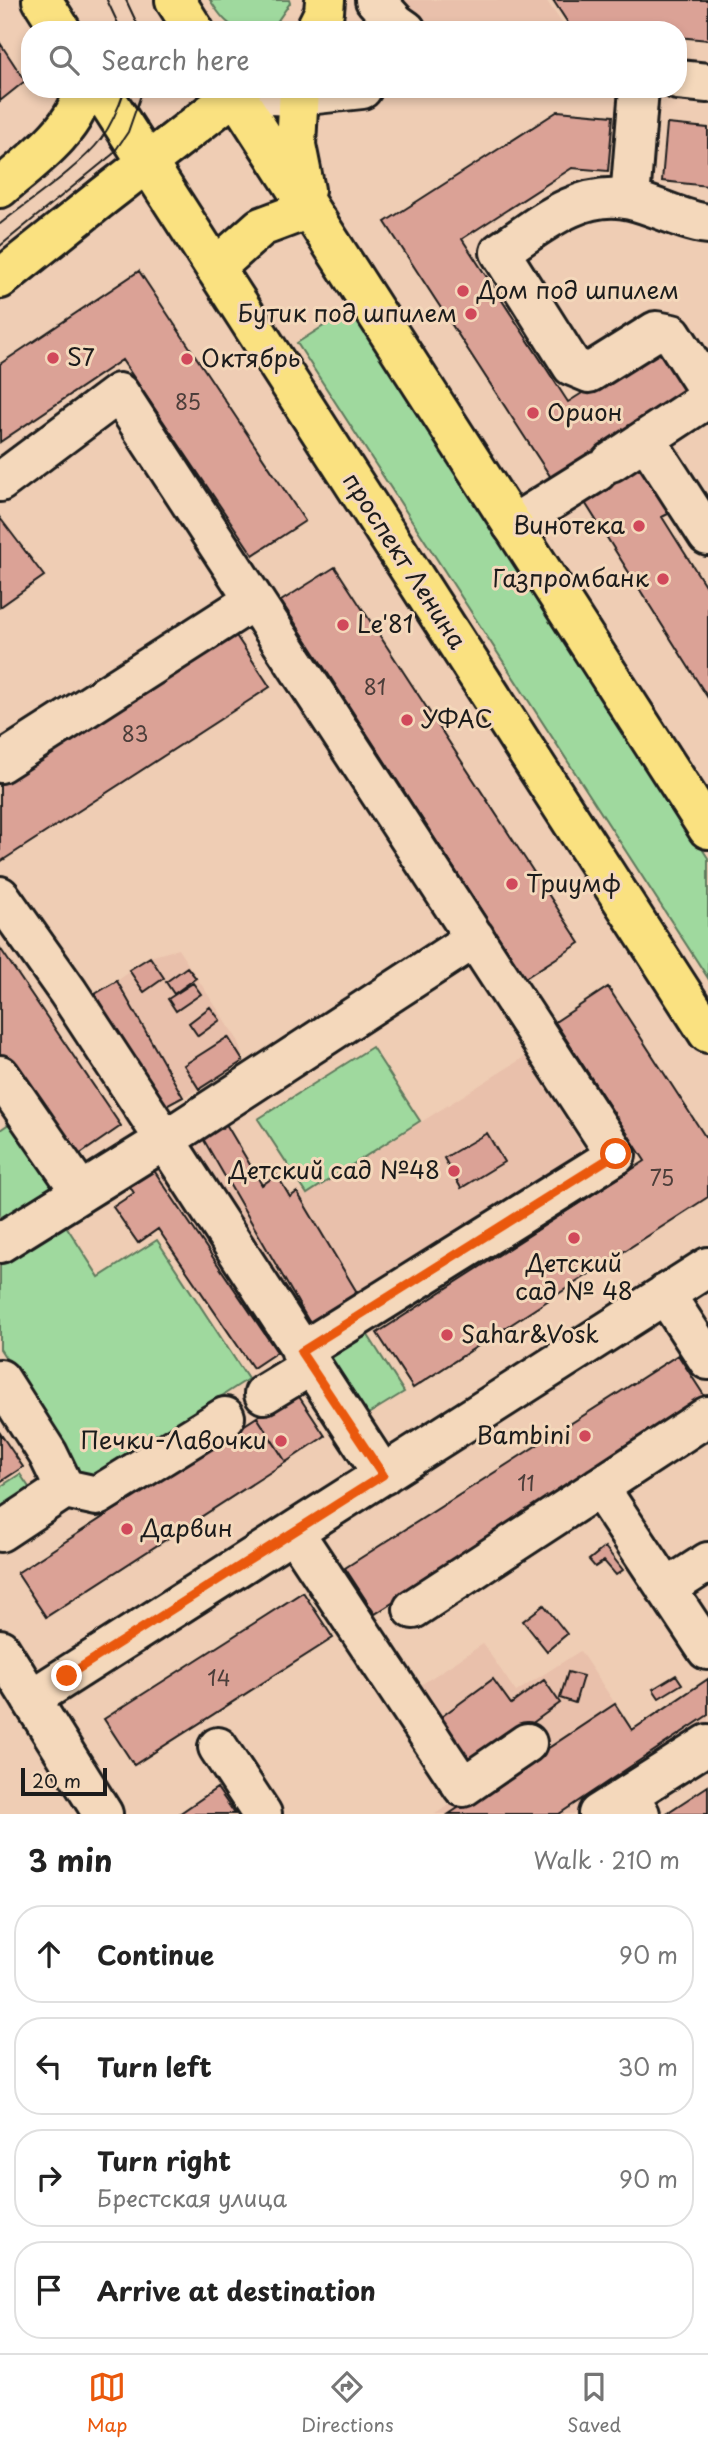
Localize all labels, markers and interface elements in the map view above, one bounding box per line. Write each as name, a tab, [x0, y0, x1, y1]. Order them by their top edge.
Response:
search box	[21, 21, 687, 98]
text: Search here	[101, 40, 250, 79]
icon: search	[45, 41, 83, 79]
place label: Дом под шпилем	[476, 271, 679, 307]
marker: Дом под шпилем	[455, 283, 471, 299]
place label: Бутик под шпилем	[237, 294, 457, 330]
marker: Бутик под шпилем	[463, 306, 479, 322]
place label: S7	[67, 338, 95, 374]
place label: Октябрь	[201, 339, 300, 375]
marker: S7	[45, 350, 61, 366]
marker: Октябрь	[179, 351, 195, 367]
house number: 85	[175, 385, 201, 417]
place label: Орион	[547, 393, 622, 429]
marker: Орион	[525, 405, 541, 421]
street label: проспект Ленина	[335, 464, 476, 655]
place label: Винотека	[513, 506, 625, 542]
marker: Винотека	[631, 518, 647, 534]
place label: Газпромбанк	[492, 559, 650, 595]
marker: Газпромбанк	[655, 571, 671, 587]
place label: Le'81	[357, 605, 413, 641]
marker: Le'81	[335, 617, 351, 633]
house number: 81	[364, 670, 386, 702]
place label: УФАС	[421, 700, 493, 736]
marker: УФАС	[399, 712, 415, 728]
house number: 83	[122, 717, 148, 749]
place label: Триумф	[526, 864, 621, 900]
marker: Триумф	[504, 876, 520, 892]
route start	[600, 1138, 631, 1169]
place label: Детский сад №48	[228, 1151, 440, 1187]
house number: 75	[650, 1161, 674, 1193]
marker: Детский сад №48	[446, 1163, 462, 1179]
marker: Детский сад № 48	[566, 1230, 582, 1246]
place label: Детский сад № 48	[515, 1244, 633, 1308]
place label: Sahar&Vosk	[461, 1315, 599, 1351]
marker: Sahar&Vosk	[439, 1327, 455, 1343]
place label: Bambini	[476, 1416, 571, 1452]
place label: Печки-Лавочки	[81, 1421, 267, 1457]
marker: Bambini	[577, 1428, 593, 1444]
marker: Печки-Лавочки	[273, 1433, 289, 1449]
house number: 11	[517, 1466, 535, 1498]
place label: Дарвин	[140, 1509, 233, 1545]
marker: Дарвин	[119, 1521, 135, 1537]
route end	[51, 1660, 82, 1691]
house number: 14	[207, 1661, 231, 1693]
scale bar	[21, 1765, 107, 1797]
text: 20 m	[32, 1766, 81, 1794]
text: 3 min	[28, 1837, 113, 1882]
text: Walk · 210 m	[533, 1842, 680, 1877]
icon: ahead	[30, 1935, 68, 1973]
text: Continue	[97, 1935, 214, 1974]
text: 90 m	[619, 1937, 678, 1972]
icon: left	[30, 2047, 68, 2085]
text: Turn left	[97, 2047, 212, 2086]
text: 30 m	[617, 2049, 678, 2084]
text: Turn right	[97, 2141, 231, 2180]
icon: right	[30, 2159, 68, 2197]
text: 90 m	[619, 2161, 678, 2196]
text: Брестская улица	[97, 2180, 287, 2215]
icon: arrive	[30, 2271, 68, 2309]
text: Arrive at destination	[97, 2271, 376, 2310]
tab: Map	[87, 2368, 127, 2438]
tab: Directions	[301, 2368, 394, 2438]
tab: Saved	[567, 2368, 621, 2438]

